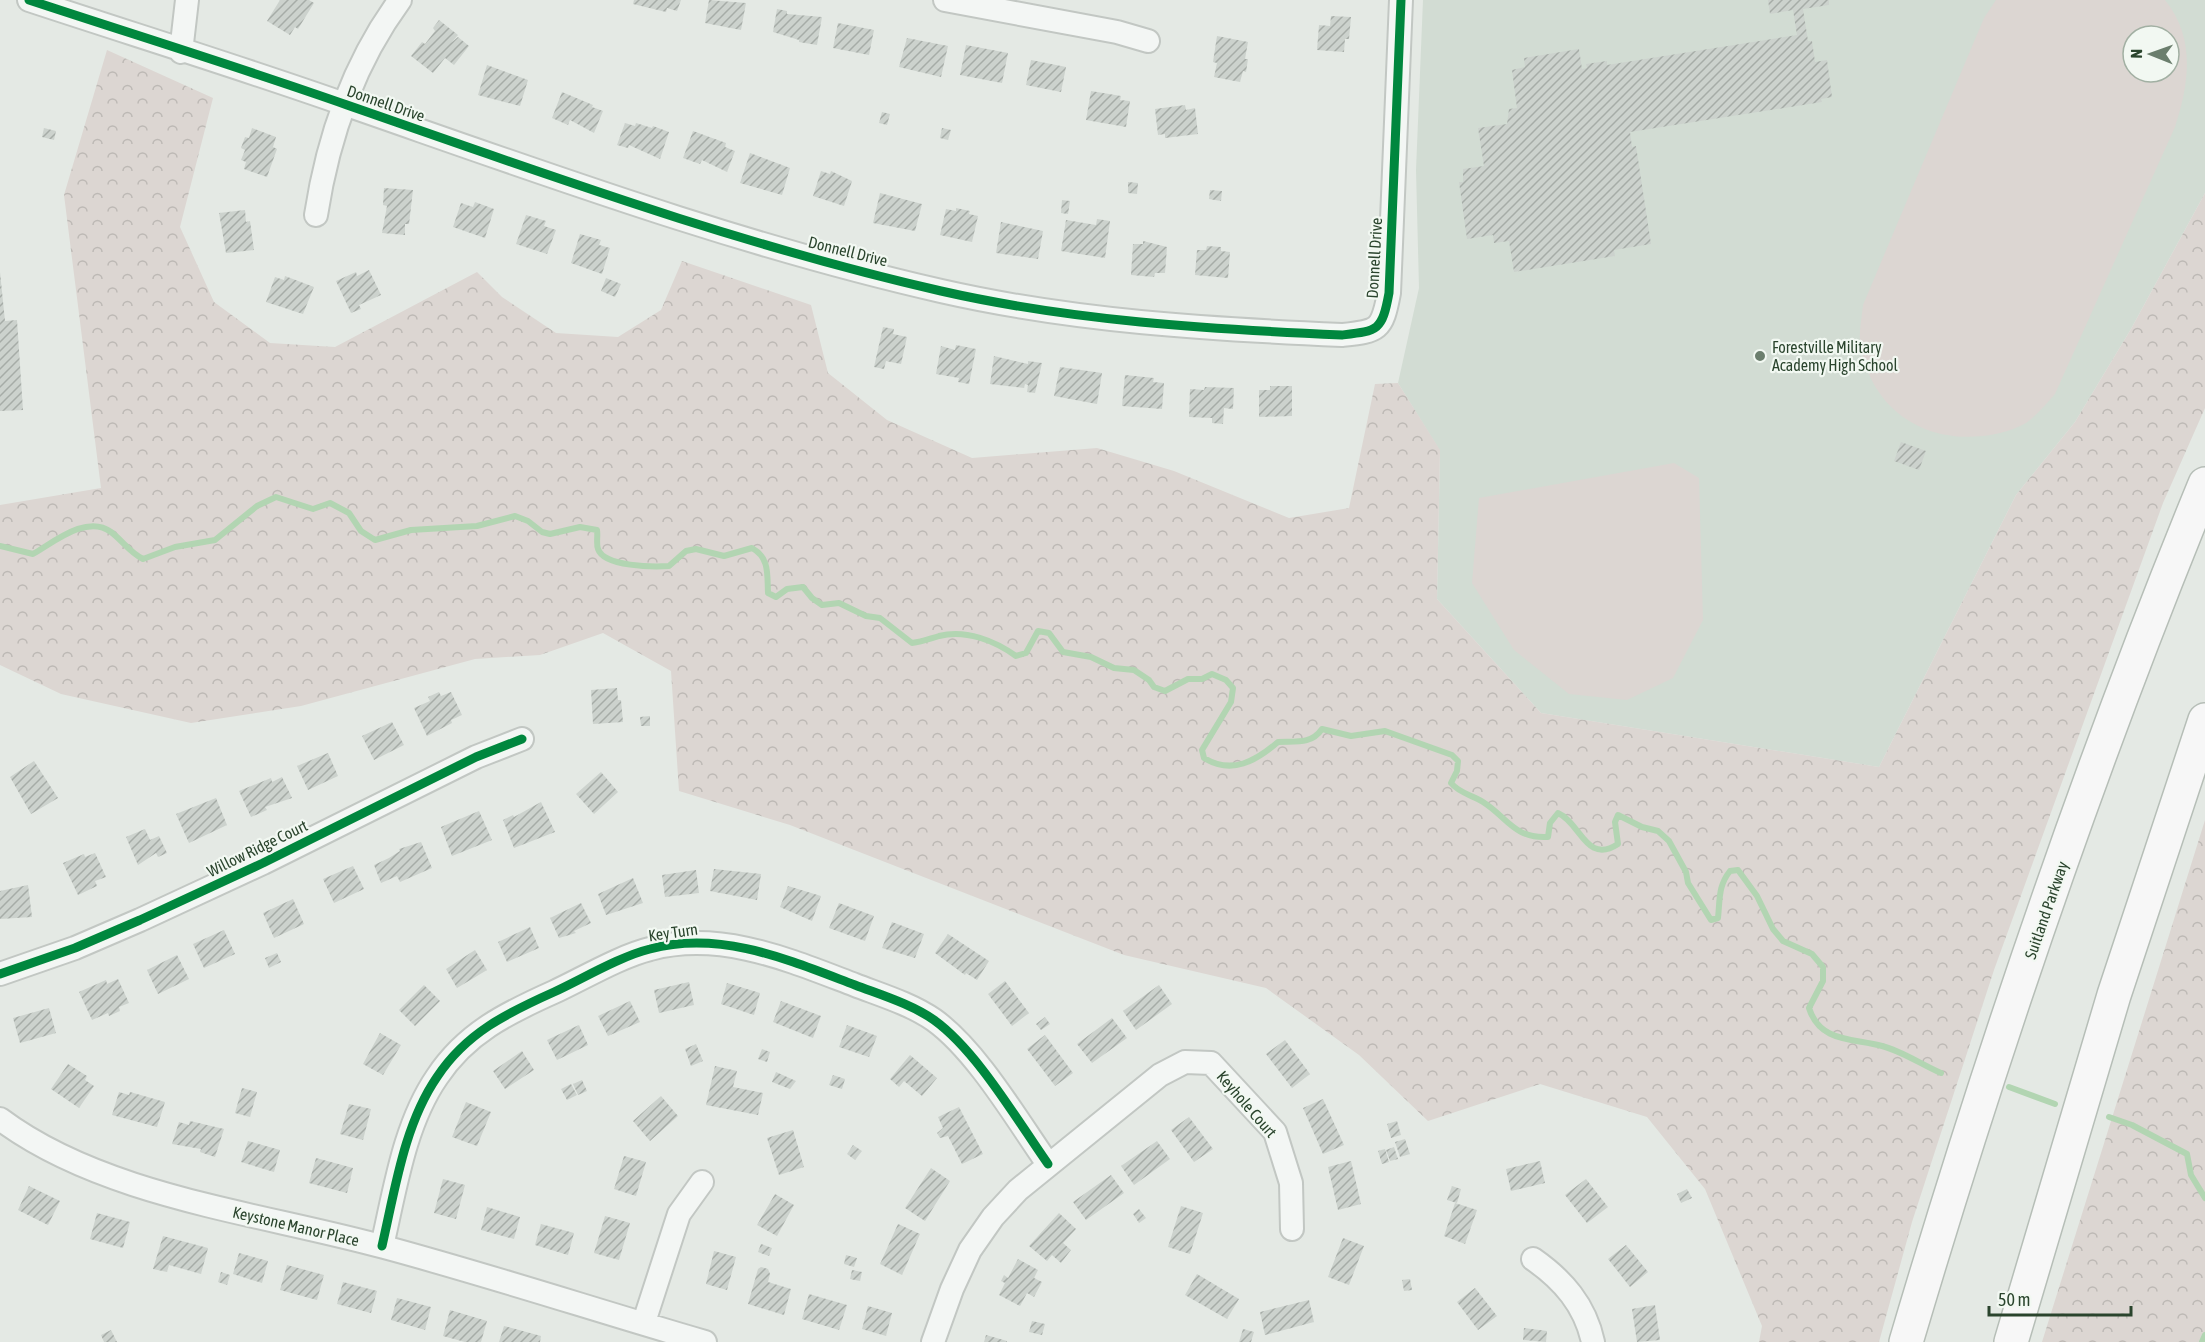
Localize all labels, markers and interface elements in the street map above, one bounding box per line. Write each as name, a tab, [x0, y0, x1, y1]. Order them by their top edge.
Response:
north arrow	[2121, 24, 2181, 84]
text: N	[2127, 49, 2145, 59]
street label: Donnell Drive	[345, 81, 427, 125]
street label: Donnell Drive	[1363, 217, 1385, 299]
street label: Donnell Drive	[807, 232, 889, 270]
place label: Forestville Military Academy High School	[1772, 338, 1899, 375]
marker: Forestville Military Academy High School	[1753, 349, 1767, 363]
street label: Willow Ridge Court	[204, 816, 311, 881]
street label: Suitland Parkway	[2021, 858, 2072, 962]
street label: Key Turn	[647, 920, 699, 945]
street label: Keyhole Court	[1213, 1067, 1281, 1142]
street label: Keystone Manor Place	[231, 1203, 361, 1250]
scale bar	[1989, 1279, 2132, 1317]
text: 50 m	[1998, 1289, 2030, 1310]

